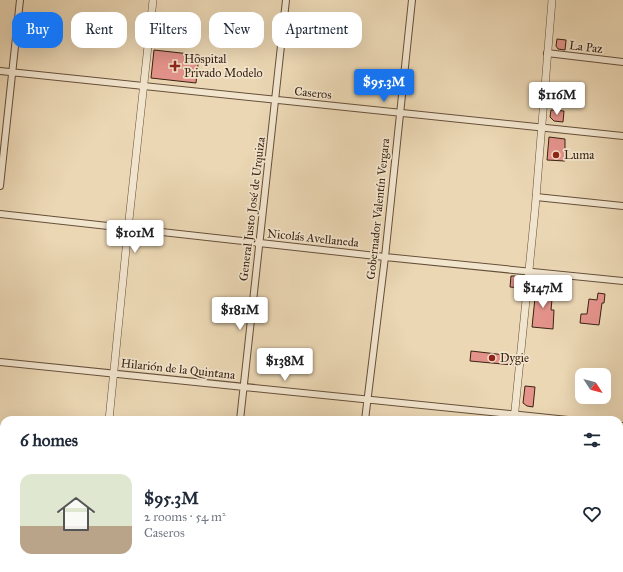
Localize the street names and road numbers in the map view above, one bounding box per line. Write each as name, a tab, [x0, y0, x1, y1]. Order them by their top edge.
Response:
street label: La Paz	[568, 38, 604, 56]
street label: Caseros	[294, 84, 332, 102]
street label: General Justo José de Urquiza	[236, 135, 269, 282]
street label: Gobernador Valentín Vergara	[364, 137, 393, 280]
street label: Nicolás Avellaneda	[266, 226, 360, 250]
street label: Hilarión de la Quintana	[120, 356, 237, 382]

